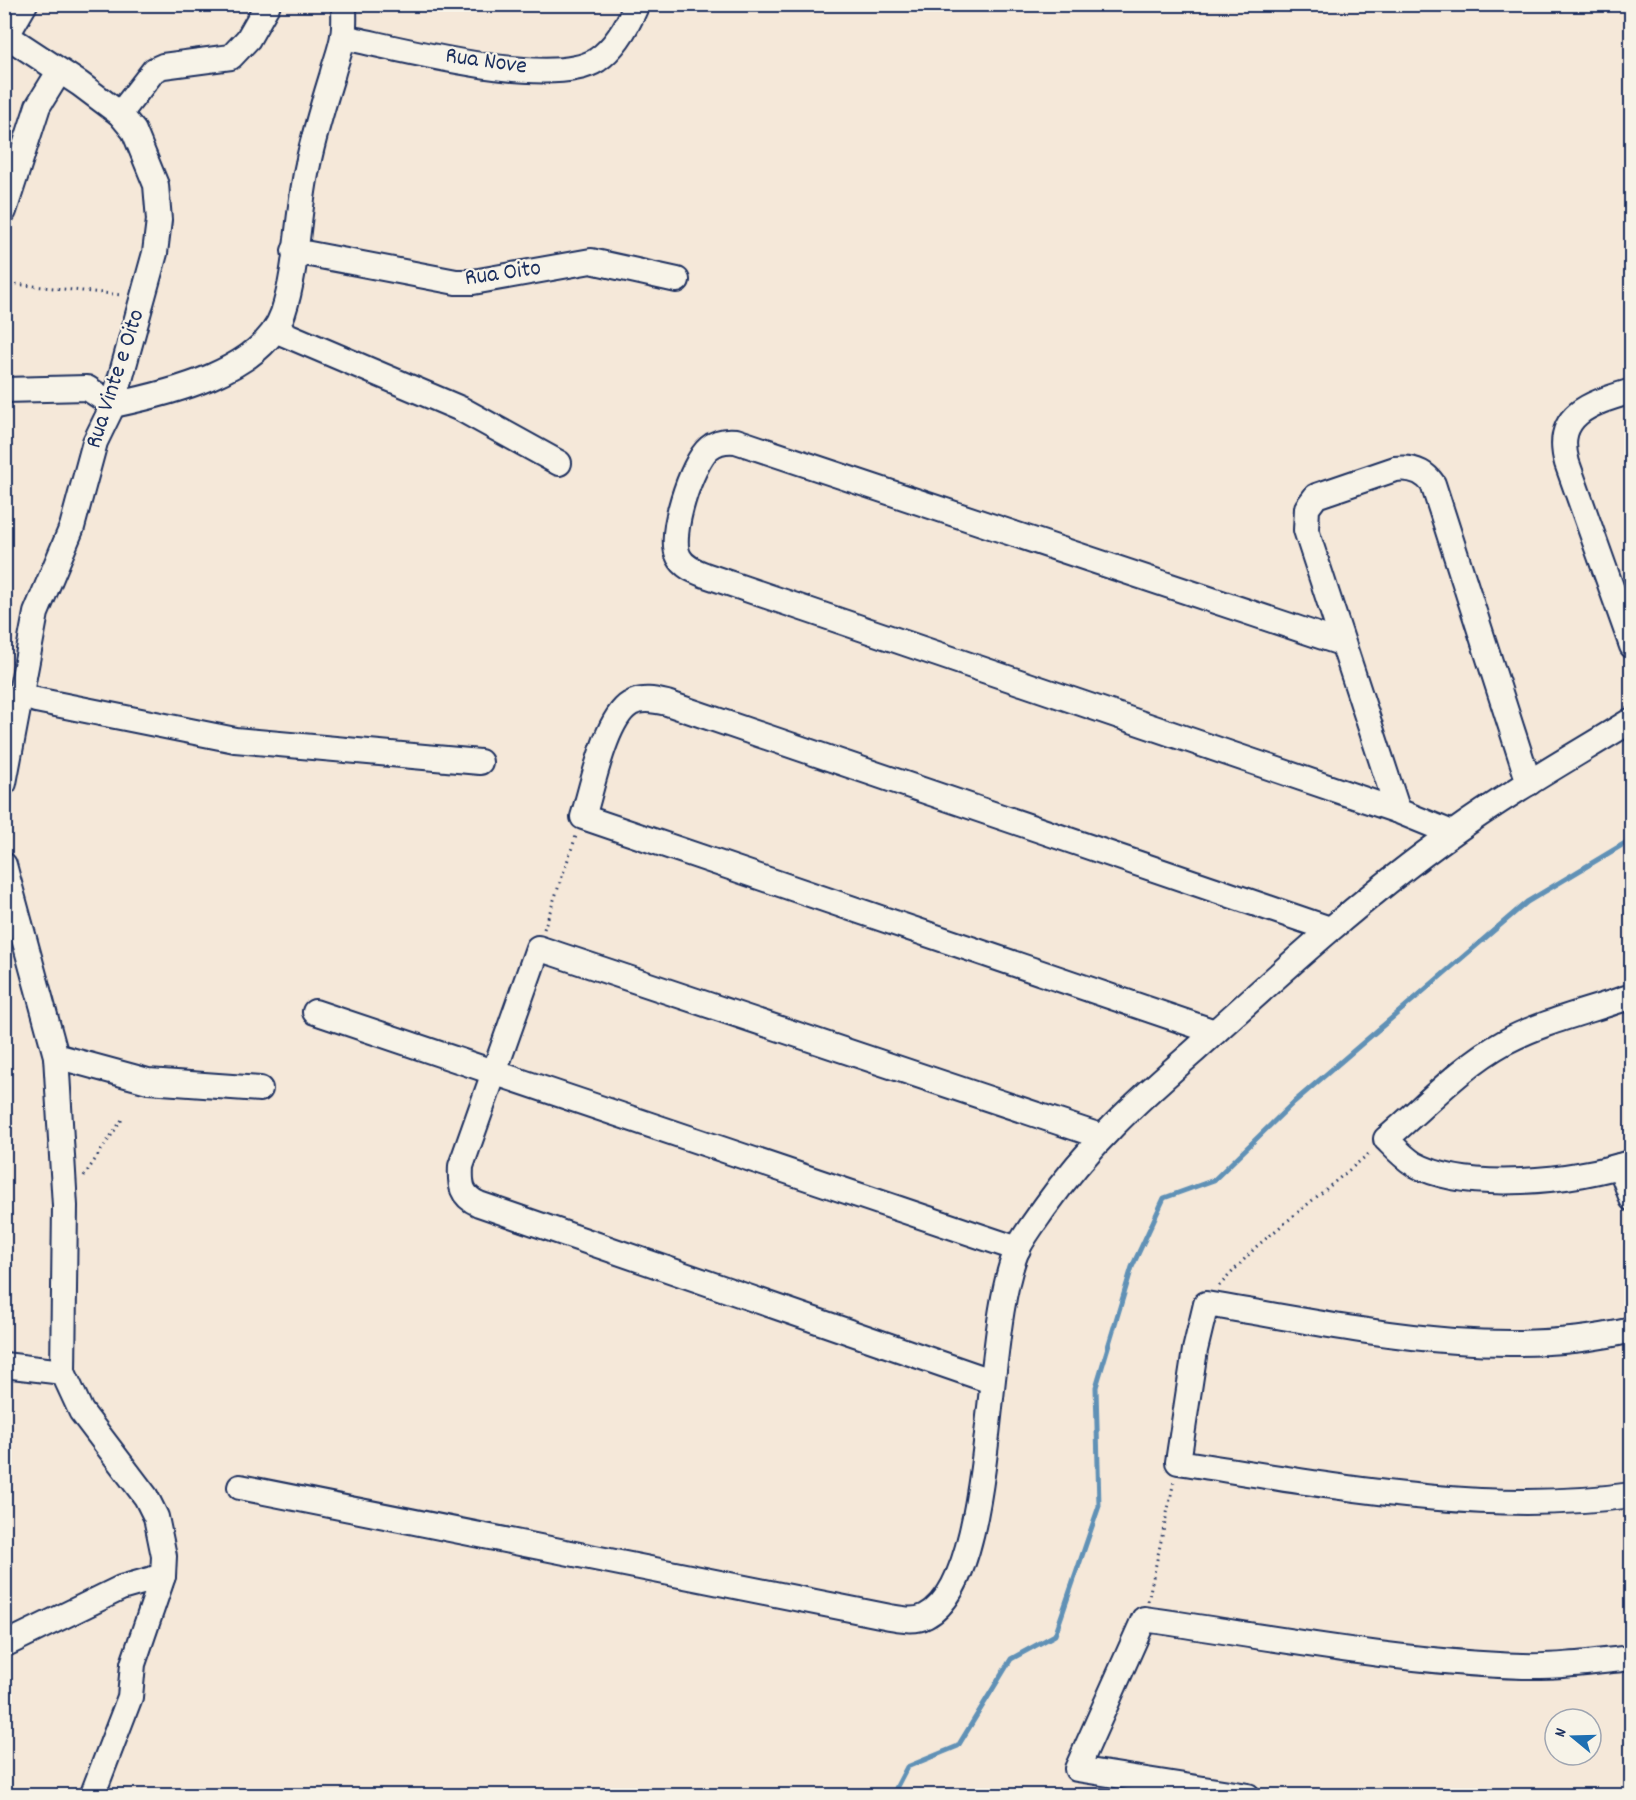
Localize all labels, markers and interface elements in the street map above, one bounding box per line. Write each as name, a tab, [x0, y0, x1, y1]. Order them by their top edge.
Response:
street label: Rua Nove	[443, 39, 529, 85]
street label: Rua Oito	[463, 252, 543, 296]
street label: Rua Vinte e Oito	[78, 305, 154, 453]
north arrow	[1543, 1707, 1603, 1767]
text: N	[1549, 1725, 1573, 1740]

